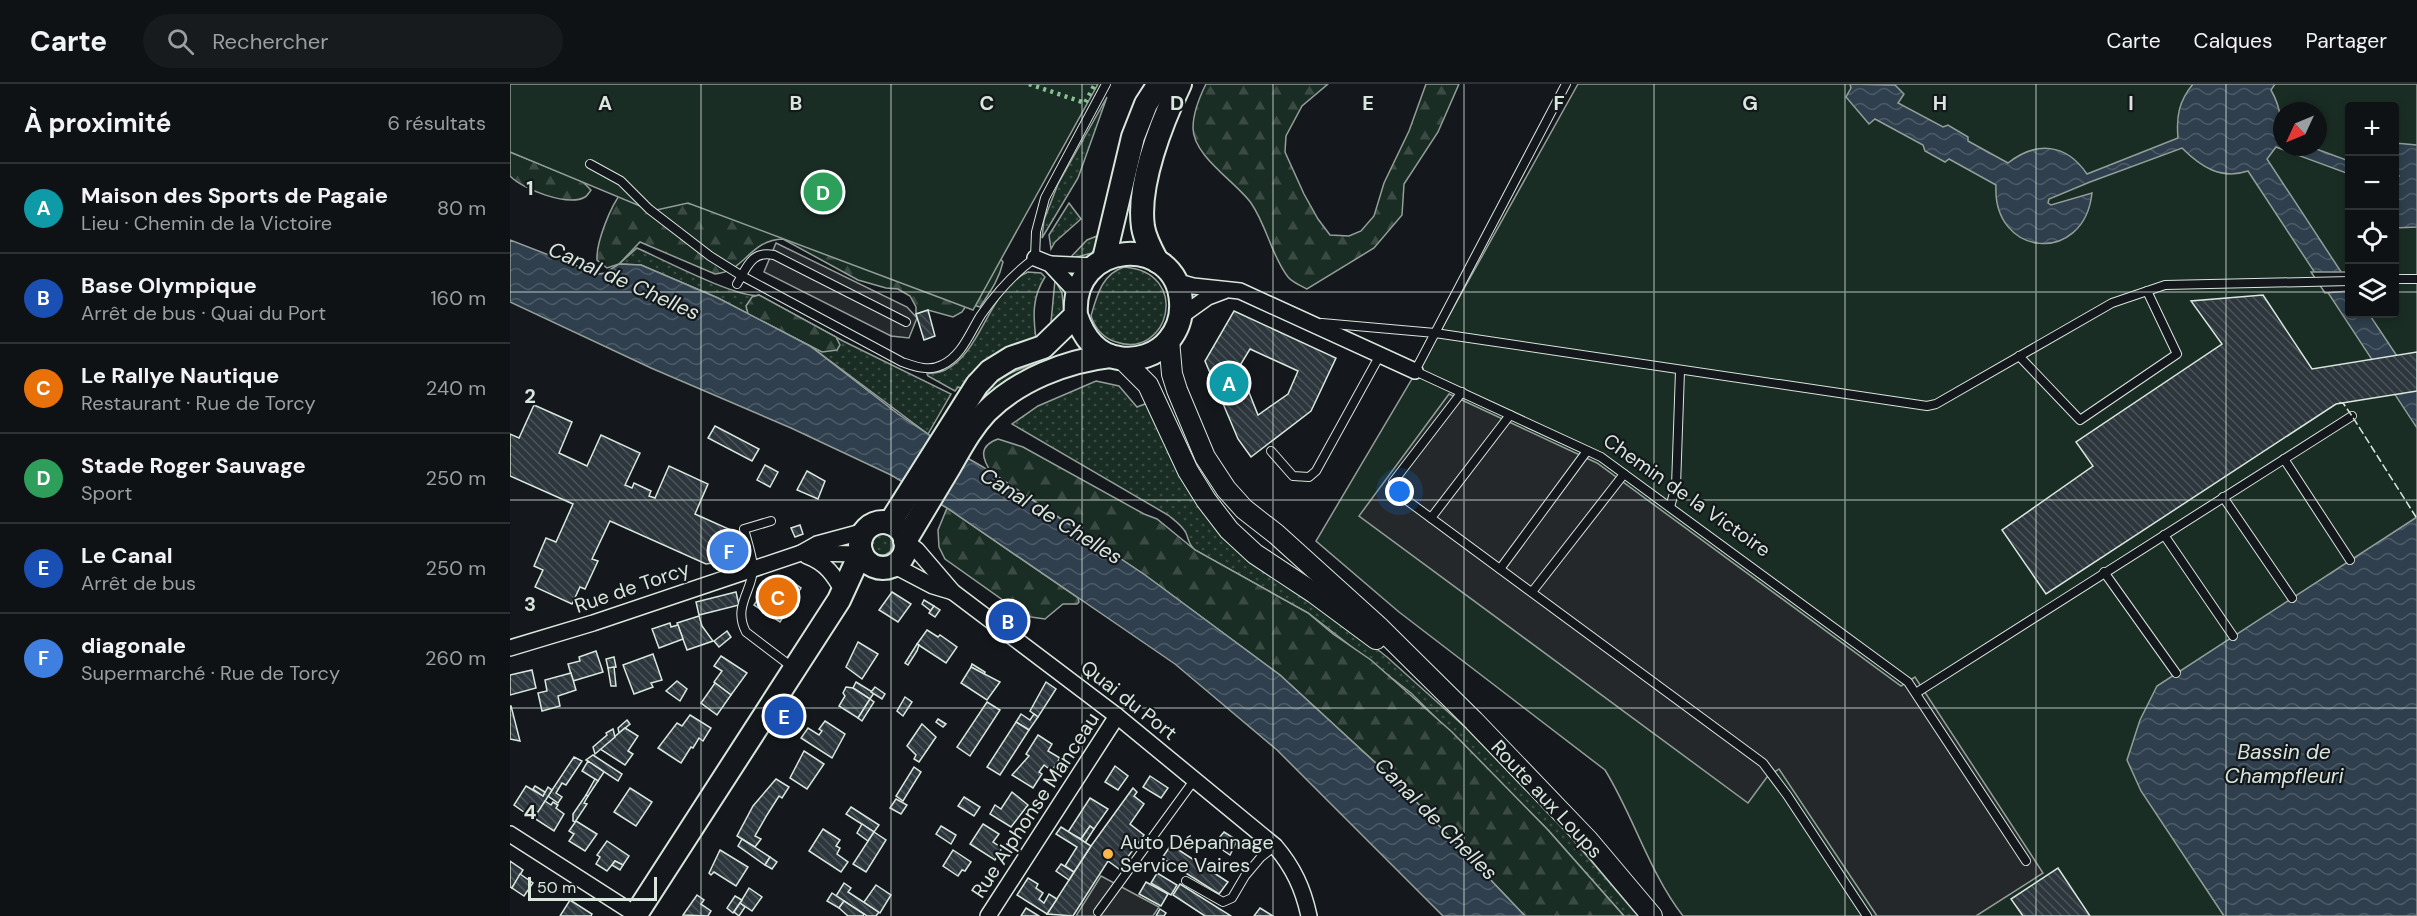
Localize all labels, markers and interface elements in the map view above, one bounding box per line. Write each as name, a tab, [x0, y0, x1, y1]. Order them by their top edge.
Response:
search box	[143, 14, 563, 68]
text: Carte	[30, 23, 107, 60]
icon: search	[164, 25, 197, 58]
text: Rechercher	[212, 27, 328, 56]
text: Carte	[2106, 27, 2161, 55]
text: Calques	[2194, 27, 2272, 55]
text: Partager	[2305, 27, 2387, 55]
text: A	[598, 90, 612, 116]
text: B	[790, 90, 802, 116]
text: C	[980, 90, 994, 116]
text: D	[1170, 90, 1184, 116]
text: E	[1362, 90, 1374, 116]
text: F	[1553, 90, 1565, 116]
text: G	[1742, 90, 1758, 116]
text: H	[1933, 90, 1947, 116]
text: I	[2128, 90, 2134, 116]
north arrow	[2273, 102, 2327, 156]
map controls	[2345, 102, 2399, 318]
button: +	[2345, 102, 2399, 156]
text: À proximité	[24, 106, 171, 140]
text: 6 résultats	[387, 110, 486, 136]
button: −	[2345, 156, 2399, 210]
pin: D	[804, 170, 842, 214]
text: 1	[526, 175, 534, 201]
text: Maison des Sports de Pagaie	[81, 181, 388, 210]
text: A	[36, 195, 51, 221]
text: 80 m	[437, 195, 486, 221]
text: Lieu · Chemin de la Victoire	[81, 210, 332, 236]
button: locate	[2345, 210, 2399, 264]
water label: Canal de Chelles	[544, 235, 704, 327]
button: layers	[2345, 264, 2399, 318]
text: Base Olympique	[81, 271, 257, 300]
text: B	[37, 285, 50, 311]
text: 160 m	[430, 285, 486, 311]
text: Arrêt de bus · Quai du Port	[81, 300, 326, 326]
pin: A	[1210, 360, 1248, 406]
text: Le Rallye Nautique	[81, 361, 279, 390]
text: C	[36, 375, 51, 401]
text: 240 m	[426, 375, 486, 401]
text: 2	[524, 383, 536, 409]
text: Restaurant · Rue de Torcy	[81, 390, 316, 416]
street label: Chemin de la Victoire	[1598, 427, 1776, 563]
text: Stade Roger Sauvage	[81, 451, 306, 480]
water label: Canal de Chelles	[974, 461, 1128, 571]
text: D	[36, 465, 51, 491]
text: 250 m	[425, 465, 486, 491]
your location	[1385, 477, 1414, 506]
text: Sport	[81, 480, 132, 506]
pin: F	[710, 528, 748, 574]
text: Le Canal	[81, 541, 173, 570]
text: E	[38, 555, 49, 581]
text: 250 m	[425, 555, 486, 581]
street label: Rue de Torcy	[571, 555, 693, 619]
text: Arrêt de bus	[81, 570, 196, 596]
pin: C	[758, 574, 798, 620]
text: 3	[524, 591, 536, 617]
pin: B	[988, 598, 1028, 644]
text: diagonale	[81, 631, 186, 660]
text: F	[38, 645, 49, 671]
text: 260 m	[425, 645, 486, 671]
street label: Quai du Port	[1076, 654, 1183, 746]
text: Supermarché · Rue de Torcy	[81, 660, 340, 686]
pin: E	[764, 694, 804, 738]
street label: Rue Alphonse Manceau	[965, 707, 1105, 903]
street label: Route aux Loups	[1486, 734, 1608, 864]
water label: Bassin de Champfleuri	[2224, 738, 2345, 790]
water label: Canal de Chelles	[1368, 751, 1504, 887]
text: 4	[524, 799, 537, 825]
place label: Auto Dépannage Service Vaires	[1120, 829, 1274, 878]
marker: Auto Dépannage Service Vaires	[1101, 847, 1115, 861]
scale bar	[528, 874, 657, 902]
text: 50 m	[537, 877, 576, 898]

